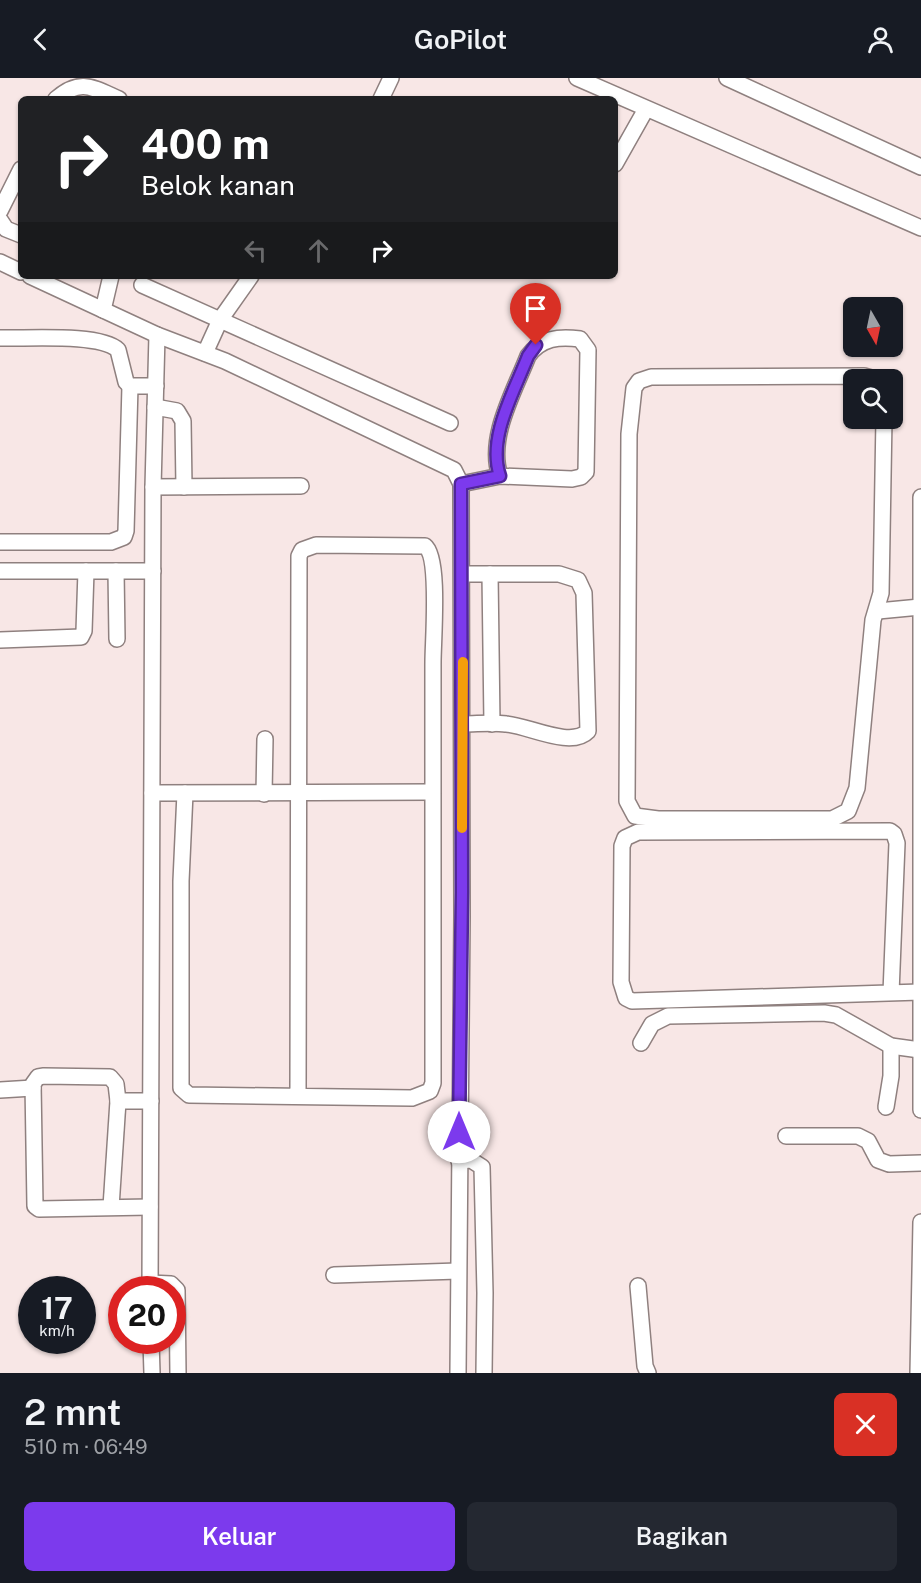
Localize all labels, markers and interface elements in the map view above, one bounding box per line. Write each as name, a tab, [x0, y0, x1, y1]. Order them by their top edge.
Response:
icon: back	[24, 23, 57, 56]
text: GoPilot	[414, 23, 507, 55]
icon: person	[864, 23, 897, 56]
text: 400 m	[141, 119, 270, 168]
icon: right	[42, 120, 120, 198]
text: Belok kanan	[141, 169, 295, 201]
icon: left	[239, 234, 272, 267]
icon: ahead	[302, 234, 335, 267]
icon: right	[365, 234, 398, 267]
pin	[510, 283, 561, 345]
icon: arrive	[519, 292, 552, 325]
north arrow	[843, 297, 903, 357]
map controls	[843, 297, 903, 429]
button: search	[843, 369, 903, 429]
position arrow	[427, 1100, 491, 1164]
speed limit sign: 20	[108, 1276, 186, 1354]
text: 17	[41, 1290, 73, 1326]
text: km/h	[39, 1322, 75, 1339]
text: 2 mnt	[24, 1391, 121, 1433]
button: close	[834, 1393, 897, 1456]
text: 510 m · 06:49	[24, 1435, 148, 1459]
button: Keluar	[24, 1502, 455, 1571]
button: Bagikan	[467, 1502, 897, 1571]

